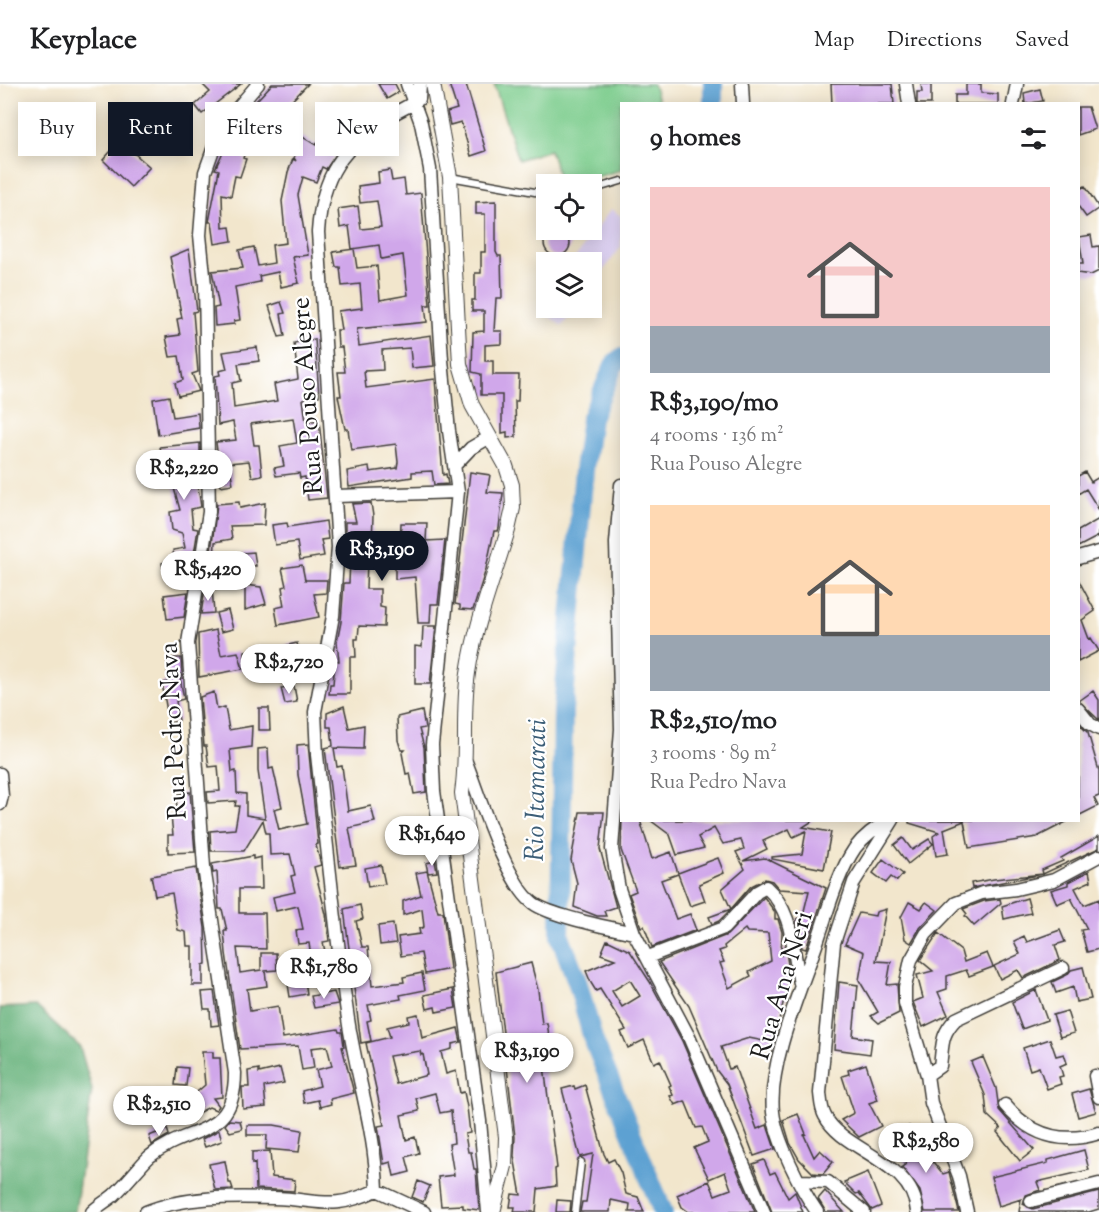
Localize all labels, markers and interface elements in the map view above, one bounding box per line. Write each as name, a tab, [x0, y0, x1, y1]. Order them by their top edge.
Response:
text: Keyplace	[30, 21, 137, 61]
text: Map	[814, 26, 854, 56]
text: Directions	[887, 26, 982, 56]
text: Saved	[1015, 26, 1069, 56]
chip: Buy	[18, 102, 96, 156]
chip: Rent	[108, 102, 193, 156]
chip: Filters	[205, 102, 303, 156]
chip: New	[315, 102, 399, 156]
text: 9 homes	[650, 120, 741, 157]
icon: filters	[1017, 122, 1050, 155]
map controls	[536, 174, 602, 318]
button: locate	[536, 174, 602, 240]
icon: home	[796, 226, 904, 334]
button: layers	[536, 252, 602, 318]
street label: Rua Pouso Alegre	[283, 296, 334, 496]
text: R$3,190/mo	[650, 385, 778, 422]
text: 4 rooms · 136 m²	[650, 422, 784, 451]
pin: R$2,220	[129, 450, 239, 501]
text: Rua Pouso Alegre	[650, 451, 802, 480]
text: R$2,220	[150, 455, 218, 484]
pin: R$3,190	[327, 531, 437, 582]
text: R$3,190	[350, 536, 415, 565]
icon: home	[796, 544, 904, 652]
pin: R$5,420	[153, 551, 263, 602]
text: R$5,420	[175, 556, 241, 585]
street label: Rua Pedro Nava	[151, 641, 198, 821]
pin: R$2,720	[234, 644, 344, 695]
text: R$2,720	[254, 649, 324, 678]
text: R$2,510/mo	[650, 703, 777, 740]
water label: Rio Itamarati	[517, 718, 558, 862]
text: 3 rooms · 89 m²	[650, 740, 777, 769]
text: Rua Pedro Nava	[650, 769, 787, 798]
pin: R$1,640	[377, 816, 487, 867]
text: R$1,640	[399, 821, 465, 850]
street label: Rua Ana Neri	[743, 907, 824, 1065]
pin: R$1,780	[269, 949, 379, 1000]
text: R$1,780	[290, 954, 358, 983]
pin: R$3,190	[472, 1033, 582, 1084]
text: R$3,190	[495, 1038, 560, 1067]
pin: R$2,510	[104, 1086, 214, 1137]
text: R$2,510	[127, 1091, 191, 1120]
pin: R$2,580	[871, 1123, 981, 1174]
text: R$2,580	[892, 1128, 960, 1157]

